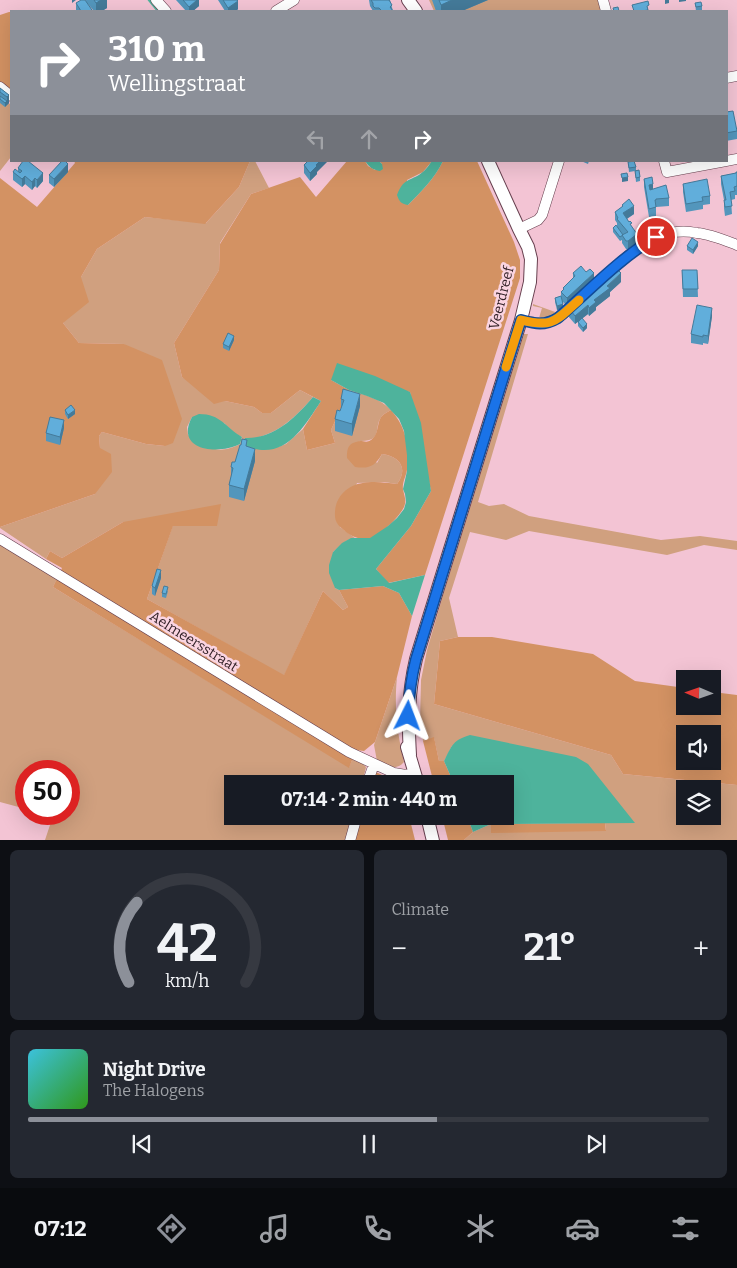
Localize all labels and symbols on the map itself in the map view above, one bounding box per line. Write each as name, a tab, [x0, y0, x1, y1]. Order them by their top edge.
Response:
pin	[635, 216, 677, 258]
street label: Veerdreef	[485, 264, 518, 331]
street label: Aelmeersstraat	[147, 608, 241, 675]
north arrow	[676, 670, 721, 715]
position arrow	[381, 689, 433, 741]
speed limit sign: 50	[15, 760, 80, 825]

